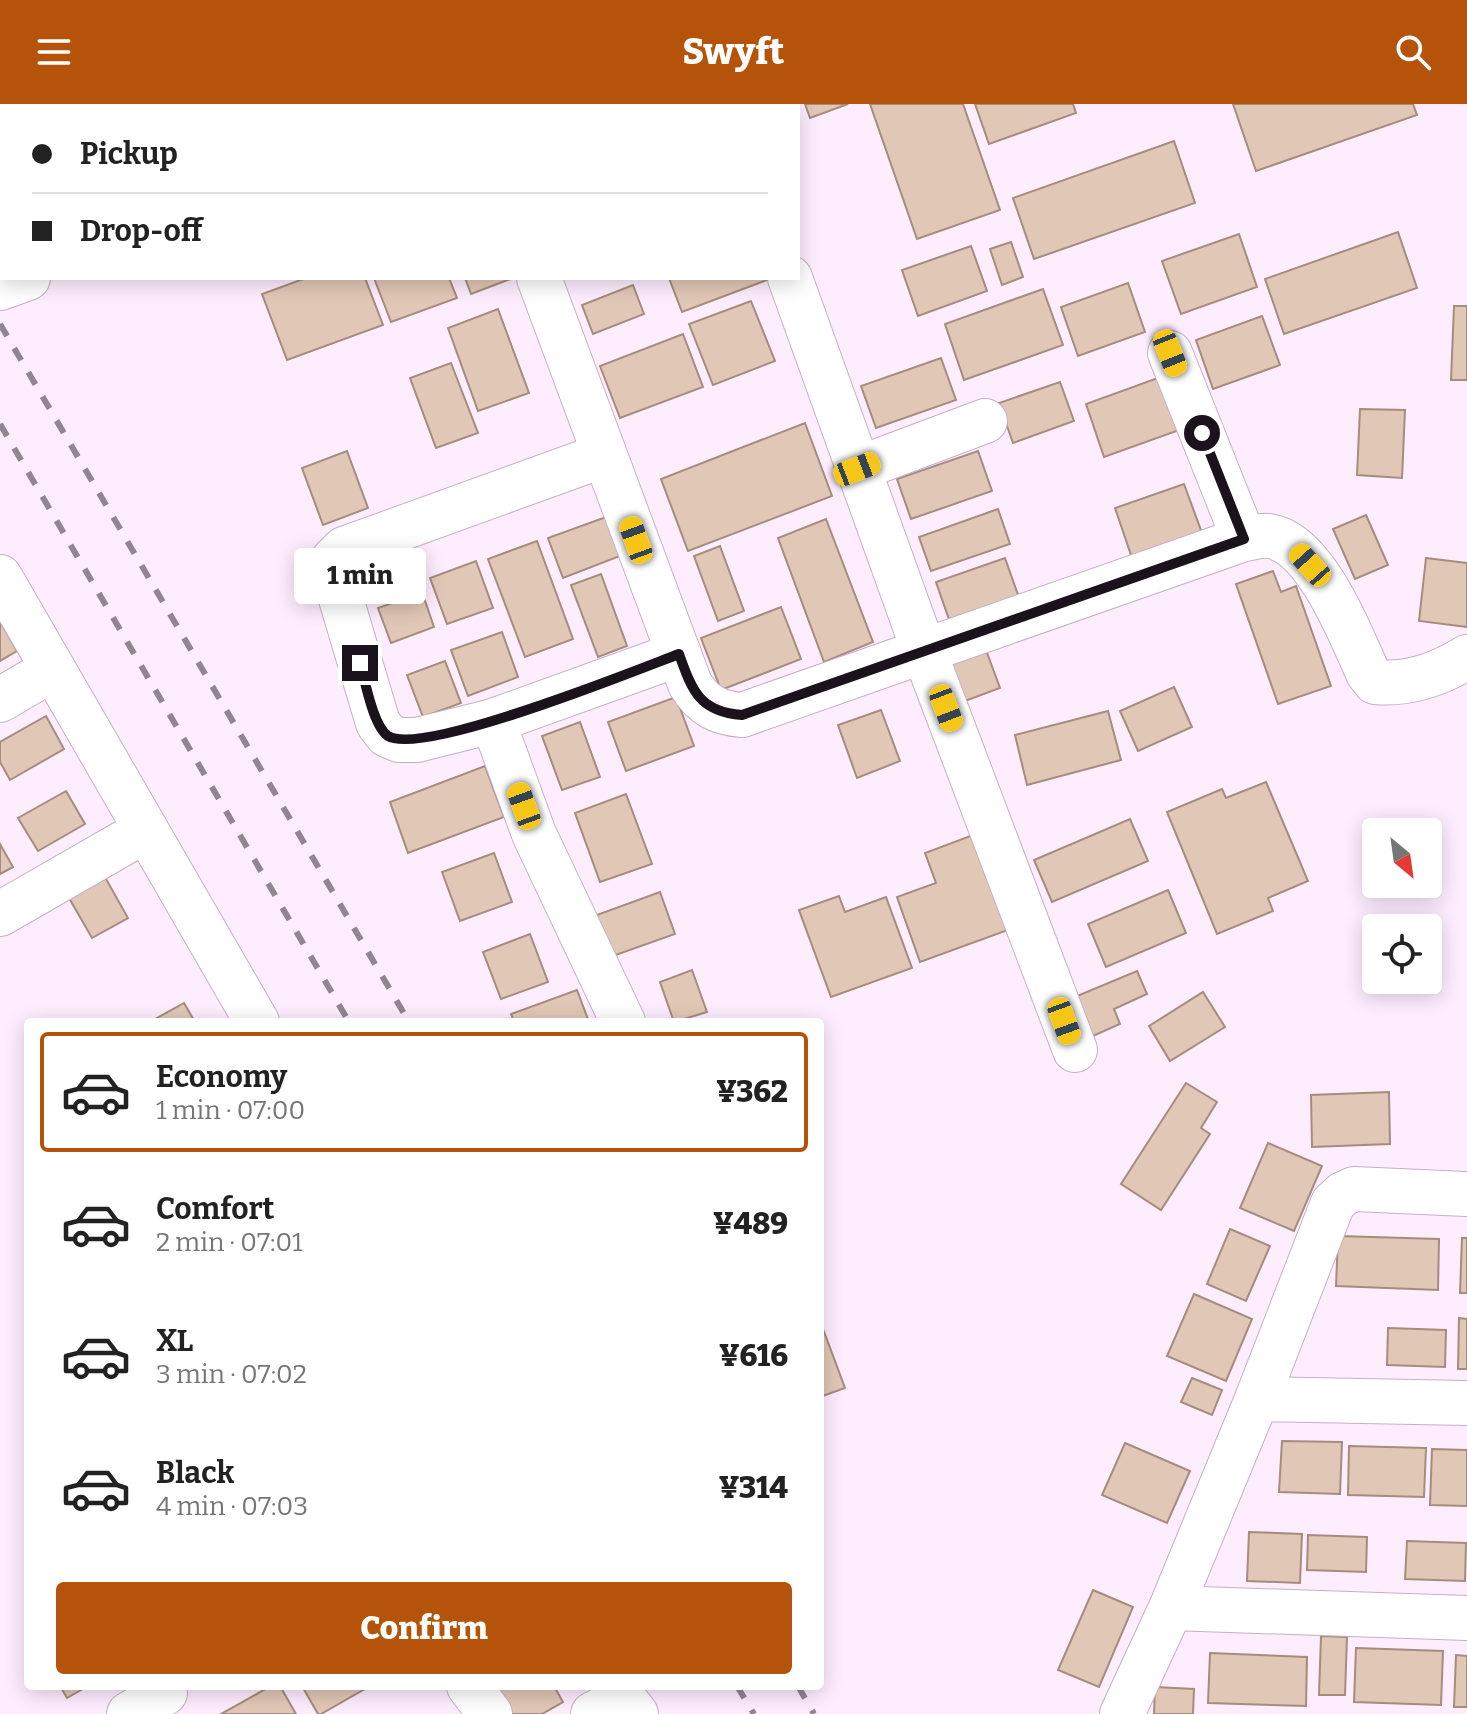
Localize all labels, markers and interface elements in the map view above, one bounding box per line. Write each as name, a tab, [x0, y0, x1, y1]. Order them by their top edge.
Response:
icon: menu	[32, 30, 76, 74]
text: Swyft	[683, 30, 784, 74]
icon: search	[1391, 30, 1435, 74]
text: Pickup	[80, 136, 178, 172]
text: Drop-off	[80, 213, 202, 249]
car	[1150, 326, 1190, 380]
route start	[1184, 415, 1220, 451]
car	[830, 449, 884, 489]
car	[617, 513, 655, 567]
car	[1285, 539, 1335, 591]
callout: 1 min	[294, 547, 426, 603]
text: 1 min	[327, 560, 393, 591]
route end	[342, 645, 378, 681]
car	[926, 681, 966, 735]
car	[505, 779, 543, 833]
north arrow	[1362, 818, 1442, 898]
map controls	[1362, 818, 1442, 994]
button: locate	[1362, 914, 1442, 994]
car	[1045, 994, 1083, 1048]
icon: car	[60, 1056, 132, 1128]
text: Economy	[156, 1059, 287, 1095]
text: ¥362	[716, 1074, 788, 1110]
text: 1 min · 07:00	[156, 1095, 305, 1126]
icon: car	[60, 1188, 132, 1260]
text: Comfort	[156, 1191, 274, 1227]
text: ¥489	[713, 1206, 788, 1242]
text: 2 min · 07:01	[156, 1227, 303, 1258]
icon: car	[60, 1320, 132, 1392]
text: XL	[156, 1323, 193, 1359]
text: ¥616	[719, 1338, 788, 1374]
text: 3 min · 07:02	[156, 1359, 307, 1390]
icon: car	[60, 1452, 132, 1524]
text: Black	[156, 1455, 234, 1491]
text: ¥314	[719, 1470, 788, 1506]
text: 4 min · 07:03	[156, 1491, 308, 1522]
button: Confirm	[56, 1582, 792, 1674]

